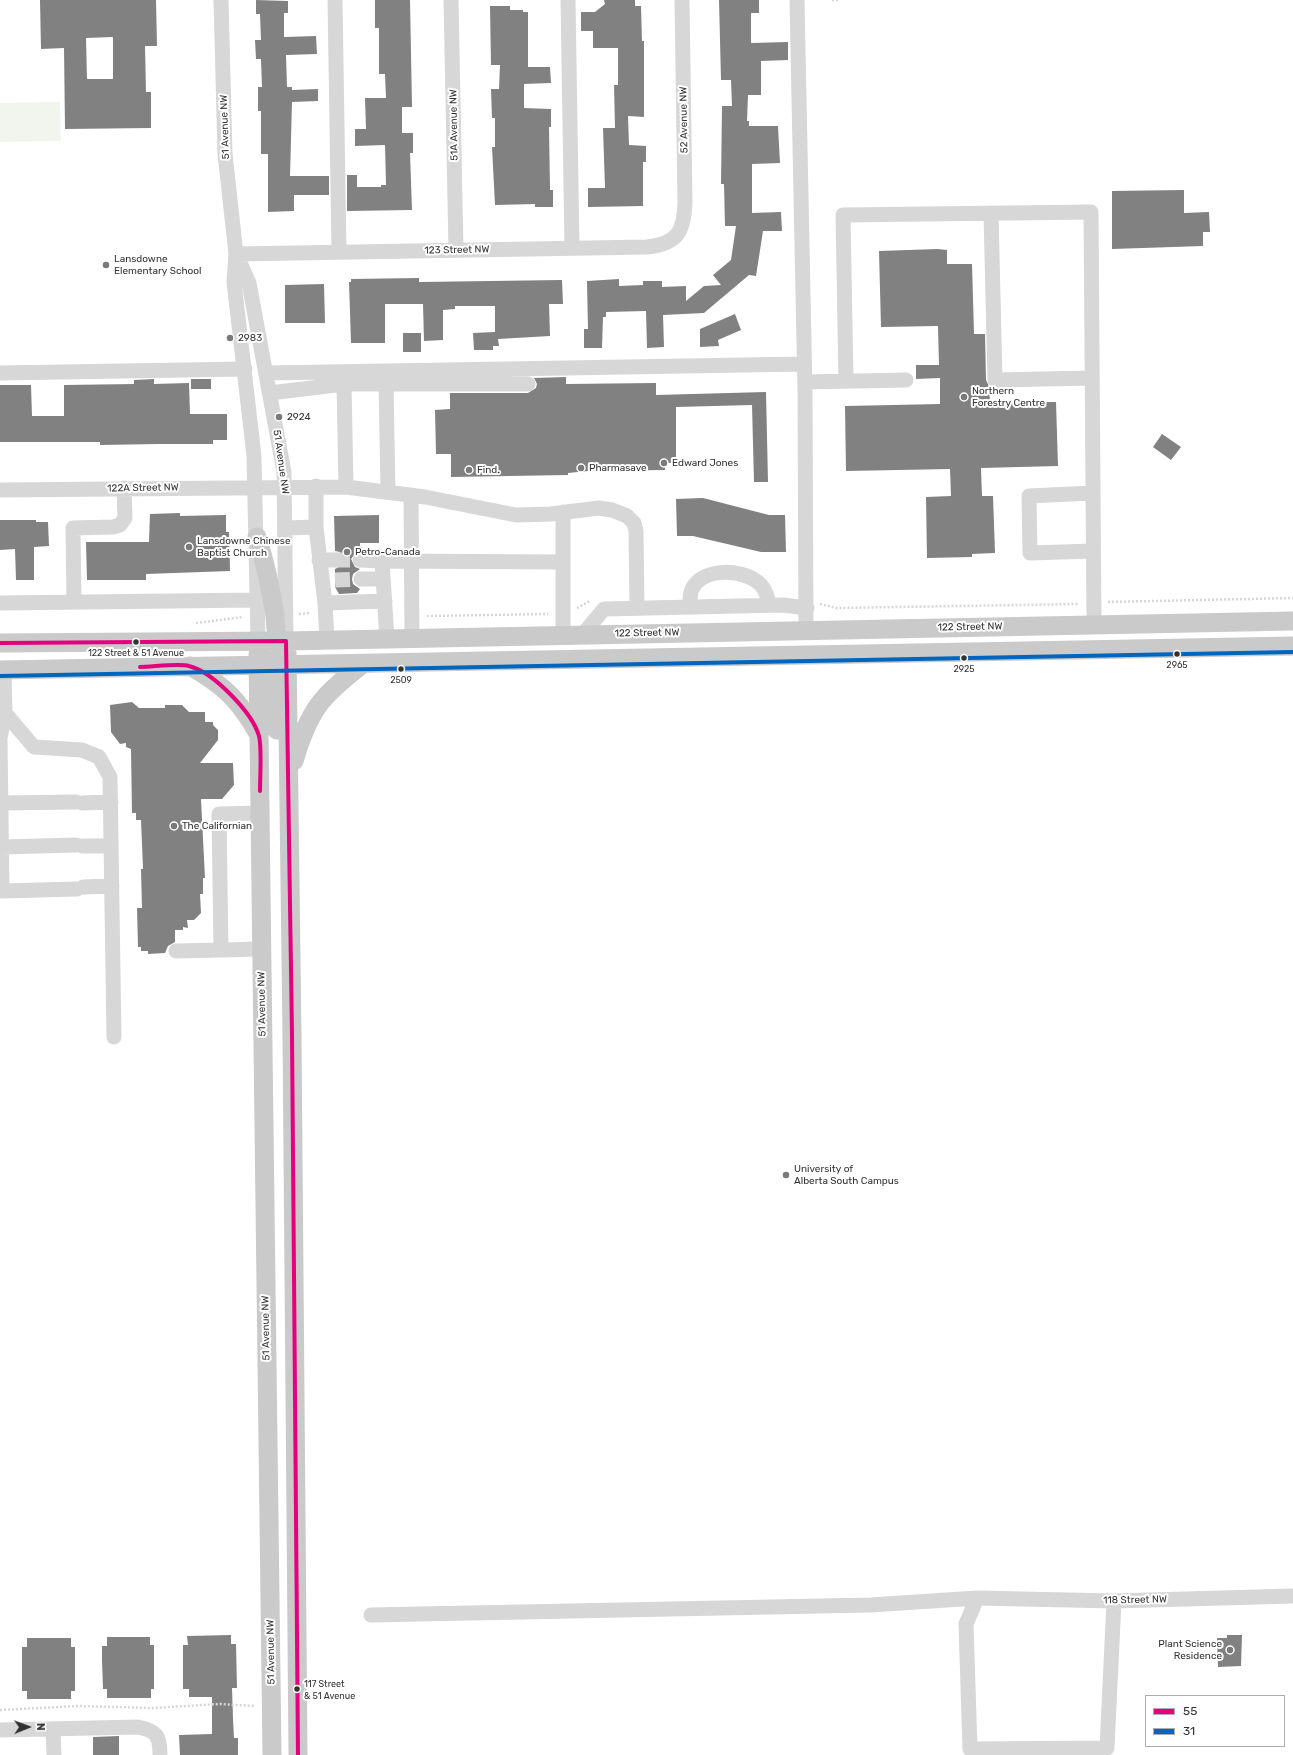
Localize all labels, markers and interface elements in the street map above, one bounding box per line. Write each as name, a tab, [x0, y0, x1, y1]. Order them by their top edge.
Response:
street label: 52 Avenue NW	[677, 87, 691, 153]
street label: 51A Avenue NW	[447, 89, 461, 161]
street label: 51 Avenue NW	[218, 94, 232, 160]
street label: 123 Street NW	[424, 243, 490, 257]
place label: Lansdowne Elementary School	[114, 253, 202, 276]
marker: Lansdowne Elementary School	[101, 260, 111, 270]
place label: 2983	[238, 332, 262, 344]
marker: 2983	[225, 333, 235, 343]
place label: Northern Forestry Centre	[972, 385, 1045, 408]
marker: Northern Forestry Centre	[959, 392, 969, 402]
place label: 2924	[287, 411, 311, 423]
marker: 2924	[274, 412, 284, 422]
street label: 51 Avenue NW	[271, 429, 291, 495]
place label: Edward Jones	[672, 457, 738, 469]
marker: Edward Jones	[659, 458, 669, 468]
place label: Pharmasave	[589, 462, 647, 474]
marker: Pharmasave	[576, 463, 586, 473]
place label: Find.	[477, 464, 500, 476]
marker: Find.	[464, 465, 474, 475]
street label: 122A Street NW	[107, 481, 179, 495]
place label: Lansdowne Chinese Baptist Church	[197, 535, 291, 558]
marker: Lansdowne Chinese Baptist Church	[184, 542, 194, 552]
place label: Petro-Canada	[355, 546, 420, 558]
marker: Petro-Canada	[342, 547, 352, 557]
street label: 122 Street NW	[938, 620, 1002, 634]
street label: 122 Street NW	[615, 626, 679, 640]
marker: 122 Street & 51 Avenue	[131, 637, 141, 647]
place label: 122 Street & 51 Avenue	[88, 648, 184, 658]
marker: 2965	[1172, 649, 1182, 659]
marker: 2925	[959, 653, 969, 663]
place label: 2965	[1166, 660, 1188, 670]
marker: 2509	[396, 664, 406, 674]
place label: 2925	[953, 664, 975, 674]
place label: 2509	[390, 675, 412, 685]
place label: The Californian	[182, 820, 252, 832]
marker: The Californian	[169, 821, 179, 831]
street label: 51 Avenue NW	[255, 971, 269, 1037]
place label: University of Alberta South Campus	[794, 1163, 899, 1186]
marker: University of Alberta South Campus	[781, 1170, 791, 1180]
street label: 51 Avenue NW	[259, 1295, 273, 1361]
street label: 118 Street NW	[1103, 1593, 1167, 1607]
street label: 51 Avenue NW	[264, 1619, 278, 1685]
place label: Plant Science Residence	[1158, 1638, 1222, 1662]
marker: Plant Science Residence	[1225, 1645, 1235, 1655]
place label: 117 Street & 51 Avenue	[304, 1679, 355, 1700]
marker: 117 Street & 51 Avenue	[292, 1684, 302, 1694]
legend	[1145, 1695, 1285, 1747]
text: 55	[1183, 1704, 1197, 1718]
north arrow	[8, 1707, 48, 1747]
text: N	[34, 1723, 47, 1731]
text: 31	[1183, 1724, 1195, 1738]

